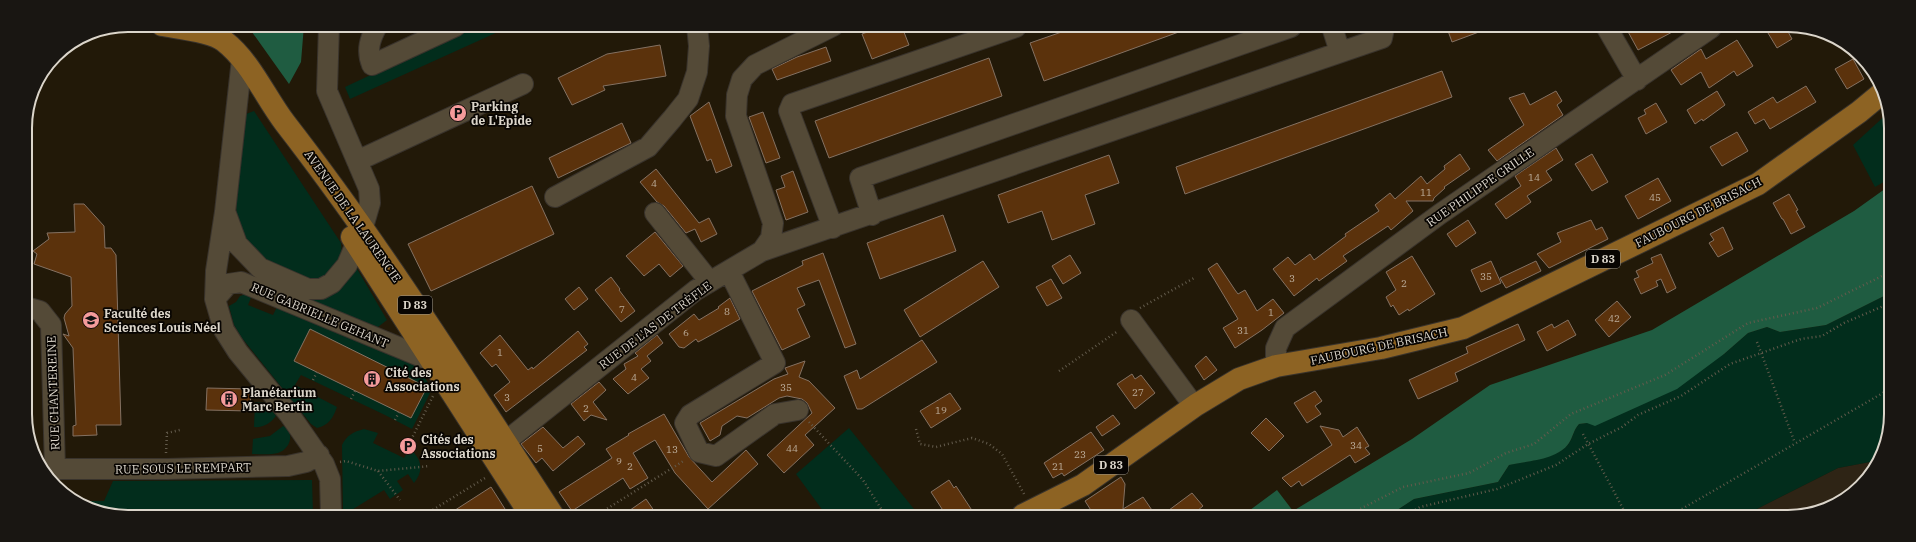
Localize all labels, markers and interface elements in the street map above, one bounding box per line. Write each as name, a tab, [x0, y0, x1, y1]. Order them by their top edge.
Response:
place label: Parking de L'Epide	[471, 99, 532, 128]
parking icon: Parking de L'Epide	[448, 103, 468, 123]
street label: RUE PHILIPPE GRILLE	[1423, 144, 1537, 230]
street label: AVENUE DE LA LAURENCIE	[302, 147, 404, 285]
house number: 14	[1528, 171, 1540, 184]
street label: FAUBOURG DE BRISACH	[1632, 174, 1764, 250]
house number: 4	[651, 177, 657, 190]
house number: 11	[1420, 186, 1432, 199]
house number: 45	[1649, 191, 1661, 204]
road number: D 83	[1586, 250, 1620, 268]
house number: 35	[1480, 270, 1492, 283]
house number: 3	[1289, 272, 1295, 285]
house number: 2	[1401, 277, 1407, 290]
street label: RUE DE L'AS DE TRÈFLE	[596, 278, 714, 372]
street label: RUE GABRIELLE GEHANT	[249, 279, 391, 351]
road number: D 83	[398, 296, 432, 314]
house number: 7	[619, 303, 625, 316]
house number: 8	[724, 305, 730, 318]
place label: Faculté des Sciences Louis Néel	[104, 306, 221, 335]
house number: 1	[1268, 306, 1274, 319]
school or university icon: Faculté des Sciences Louis Néel	[81, 310, 101, 330]
house number: 42	[1608, 312, 1620, 325]
house number: 31	[1237, 324, 1249, 337]
street label: FAUBOURG DE BRISACH	[1309, 324, 1449, 368]
house number: 6	[683, 326, 689, 339]
street label: RUE CHANTEREINE	[44, 336, 62, 450]
house number: 1	[497, 346, 503, 359]
place label: Cité des Associations	[385, 365, 460, 394]
building icon: Cité des Associations	[362, 369, 382, 389]
house number: 4	[631, 371, 637, 384]
house number: 35	[780, 381, 792, 394]
place label: Planétarium Marc Bertin	[242, 385, 317, 414]
house number: 27	[1132, 386, 1144, 399]
building icon: Planétarium Marc Bertin	[219, 389, 239, 409]
house number: 3	[504, 391, 510, 404]
house number: 2	[583, 402, 589, 415]
house number: 19	[935, 404, 947, 417]
place label: Cités des Associations	[421, 432, 496, 461]
parking icon: Cités des Associations	[398, 436, 418, 456]
house number: 34	[1350, 439, 1362, 452]
house number: 5	[537, 442, 543, 455]
house number: 44	[786, 442, 798, 455]
house number: 13	[666, 443, 678, 456]
house number: 23	[1074, 448, 1086, 461]
house number: 9	[616, 455, 622, 468]
road number: D 83	[1094, 456, 1128, 474]
street label: RUE SOUS LE REMPART	[115, 459, 251, 477]
house number: 2	[627, 460, 633, 473]
house number: 21	[1052, 460, 1064, 473]

